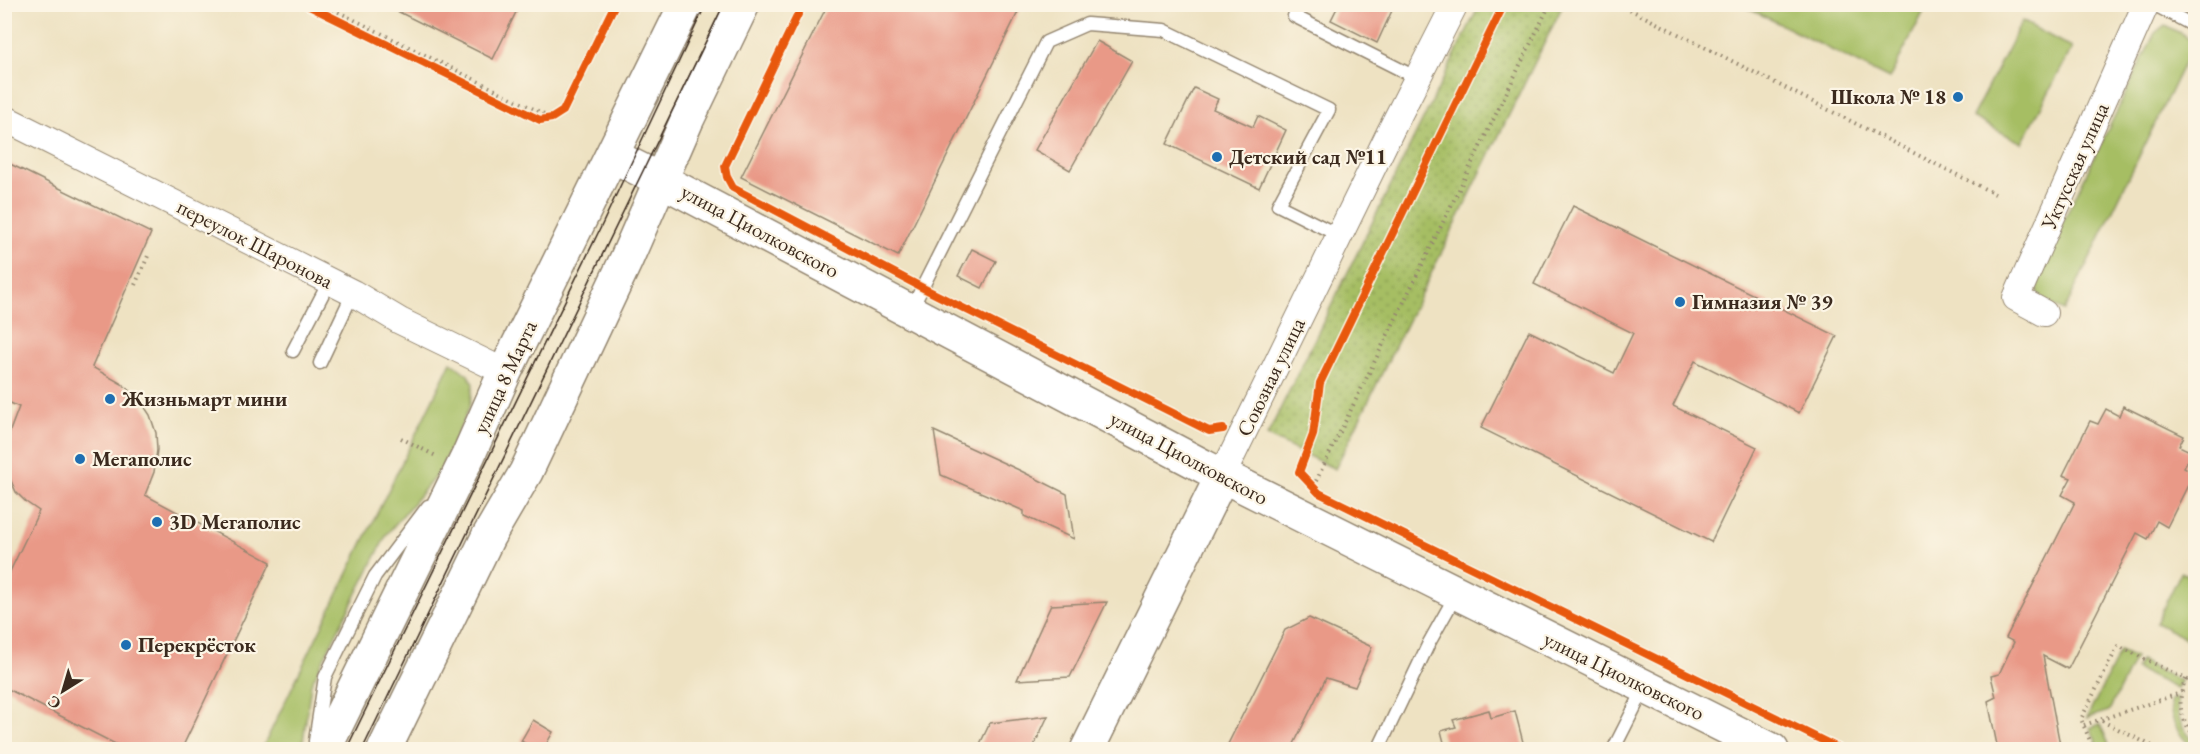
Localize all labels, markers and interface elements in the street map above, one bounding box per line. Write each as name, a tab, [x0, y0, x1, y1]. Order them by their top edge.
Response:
place label: Школа № 18	[1831, 83, 1946, 110]
marker: Школа № 18	[1951, 90, 1965, 104]
street label: Уктусская улица	[2034, 98, 2115, 234]
place label: Детский сад №11	[1229, 143, 1387, 170]
marker: Детский сад №11	[1210, 150, 1224, 164]
street label: улица Циолковского	[676, 177, 844, 284]
street label: переулок Шаронова	[173, 193, 338, 295]
place label: Гимназия № 39	[1692, 288, 1833, 315]
marker: Гимназия № 39	[1673, 295, 1687, 309]
street label: Союзная улица	[1230, 312, 1311, 441]
street label: улица 8 Марта	[466, 315, 543, 438]
place label: Жизньмарт мини	[121, 385, 287, 412]
marker: Жизньмарт мини	[103, 392, 117, 406]
street label: улица Циолковского	[1105, 404, 1273, 511]
place label: Мегаполис	[92, 445, 192, 472]
marker: Мегаполис	[73, 452, 87, 466]
place label: 3D Мегаполис	[169, 508, 301, 535]
marker: 3D Мегаполис	[150, 515, 164, 529]
street label: улица Циолковского	[1539, 625, 1709, 726]
place label: Перекрёсток	[138, 631, 256, 658]
marker: Перекрёсток	[119, 638, 133, 652]
north arrow	[33, 661, 93, 721]
text: С	[43, 691, 65, 714]

